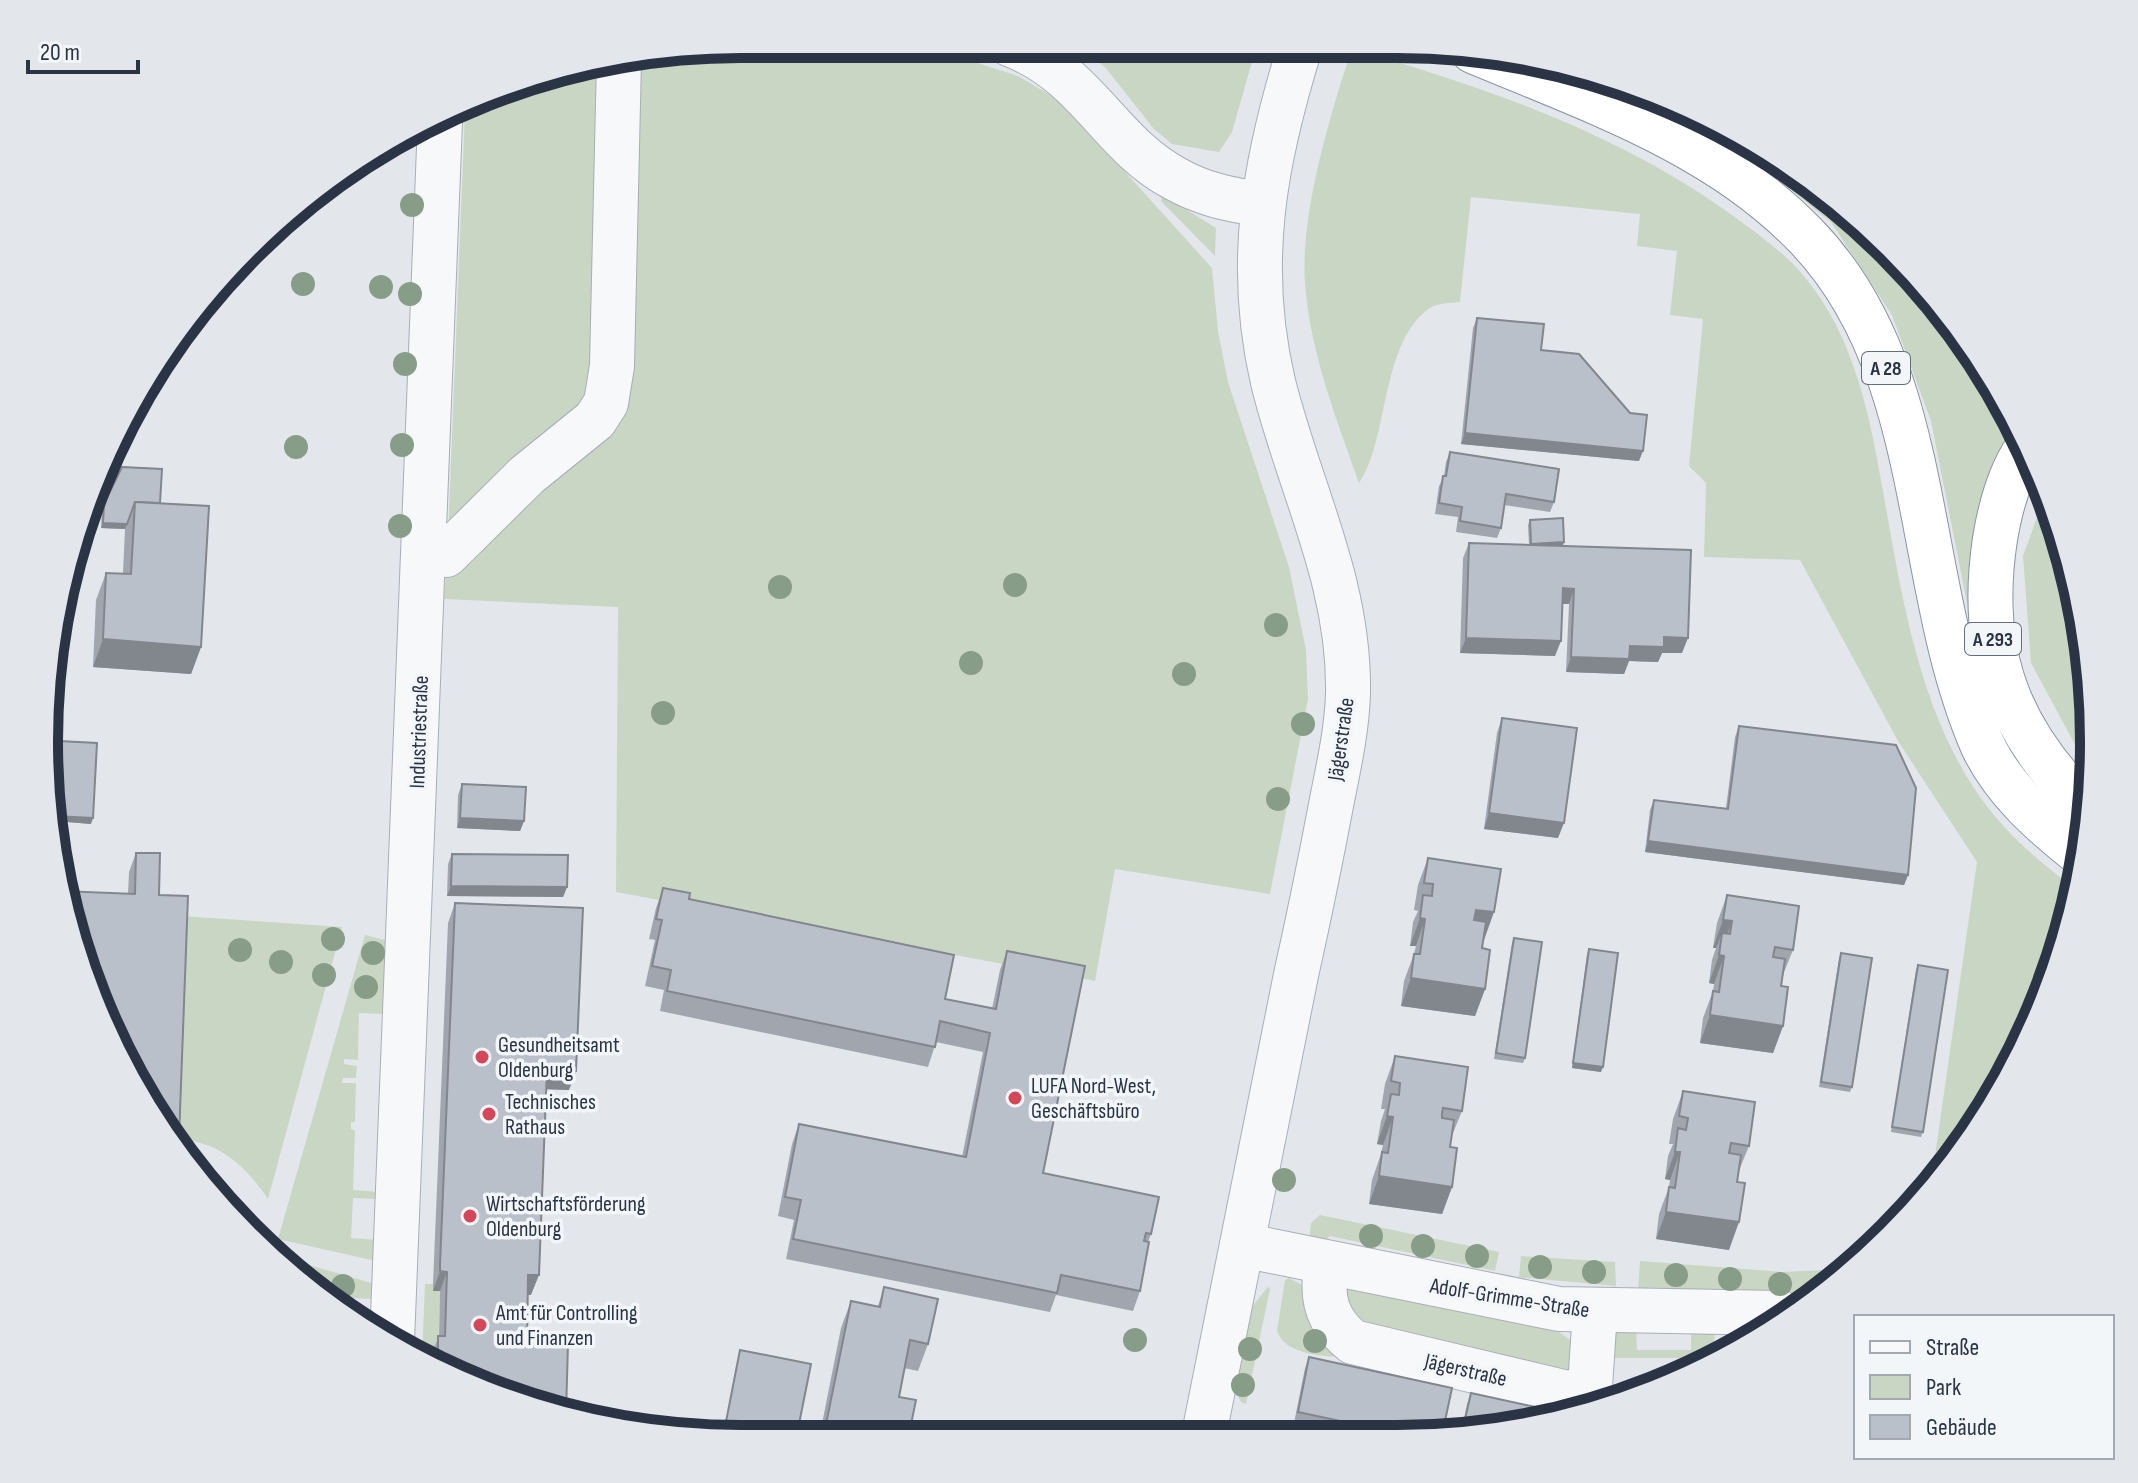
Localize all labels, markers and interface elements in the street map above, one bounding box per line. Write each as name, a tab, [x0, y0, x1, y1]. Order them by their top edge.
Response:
scale bar	[28, 24, 138, 74]
text: 20 m	[40, 38, 80, 67]
road number: A 28	[1862, 352, 1910, 384]
road number: A 293	[1965, 623, 2021, 655]
street label: Industriestraße	[404, 675, 435, 789]
street label: Jägerstraße	[1322, 696, 1361, 783]
place label: Gesundheitsamt Oldenburg	[498, 1032, 620, 1084]
marker: Gesundheitsamt Oldenburg	[473, 1048, 491, 1066]
place label: LUFA Nord-West, Geschäftsbüro	[1031, 1073, 1156, 1125]
place label: Technisches Rathaus	[505, 1089, 596, 1141]
marker: LUFA Nord-West, Geschäftsbüro	[1006, 1089, 1024, 1107]
marker: Technisches Rathaus	[480, 1105, 498, 1123]
place label: Wirtschaftsförderung Oldenburg	[486, 1191, 646, 1243]
marker: Wirtschaftsförderung Oldenburg	[461, 1207, 479, 1225]
street label: Adolf-Grimme-Straße	[1427, 1272, 1591, 1324]
place label: Amt für Controlling und Finanzen	[495, 1300, 638, 1352]
legend	[1854, 1315, 2114, 1459]
marker: Amt für Controlling und Finanzen	[471, 1316, 489, 1334]
text: Straße	[1926, 1333, 1979, 1362]
street label: Jägerstraße	[1421, 1348, 1509, 1393]
text: Park	[1926, 1373, 1961, 1402]
text: Gebäude	[1926, 1413, 1997, 1442]

